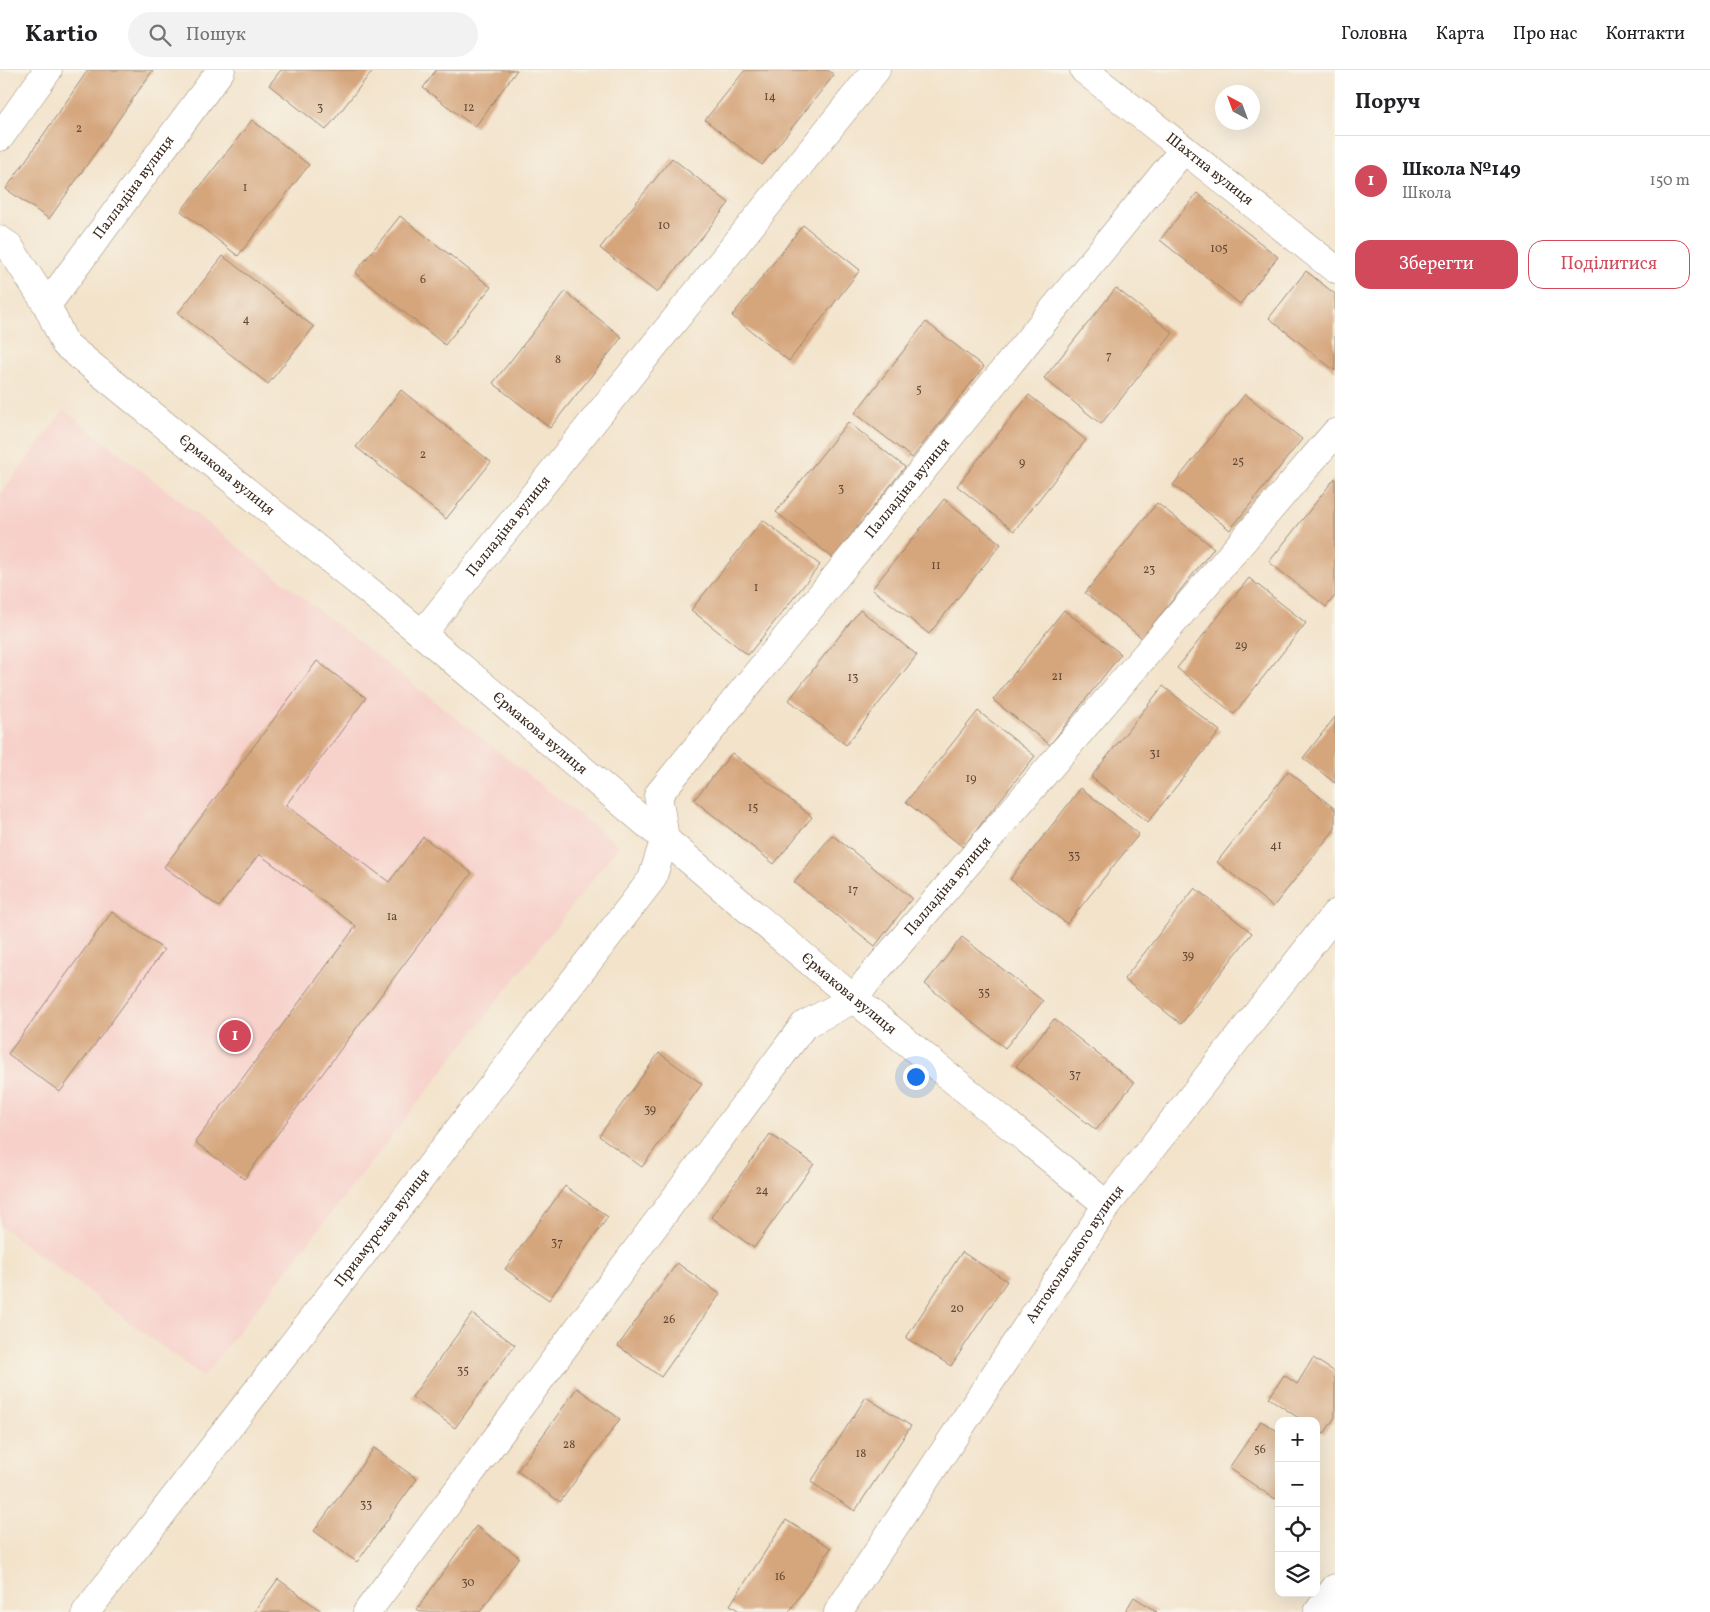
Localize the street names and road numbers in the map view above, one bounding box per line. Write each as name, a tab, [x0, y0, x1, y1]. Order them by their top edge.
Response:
street label: Шахтна вулиця	[1161, 128, 1258, 211]
street label: Палладіна вулиця	[88, 131, 179, 244]
street label: Єрмакова вулиця	[174, 430, 279, 521]
street label: Палладіна вулиця	[860, 433, 955, 543]
street label: Палладіна вулиця	[461, 471, 556, 582]
street label: Єрмакова вулиця	[488, 687, 592, 780]
street label: Палладіна вулиця	[900, 832, 996, 940]
street label: Єрмакова вулиця	[796, 948, 901, 1040]
street label: Приамурська вулиця	[330, 1164, 435, 1292]
street label: Антокольського вулиця	[1021, 1181, 1129, 1328]

